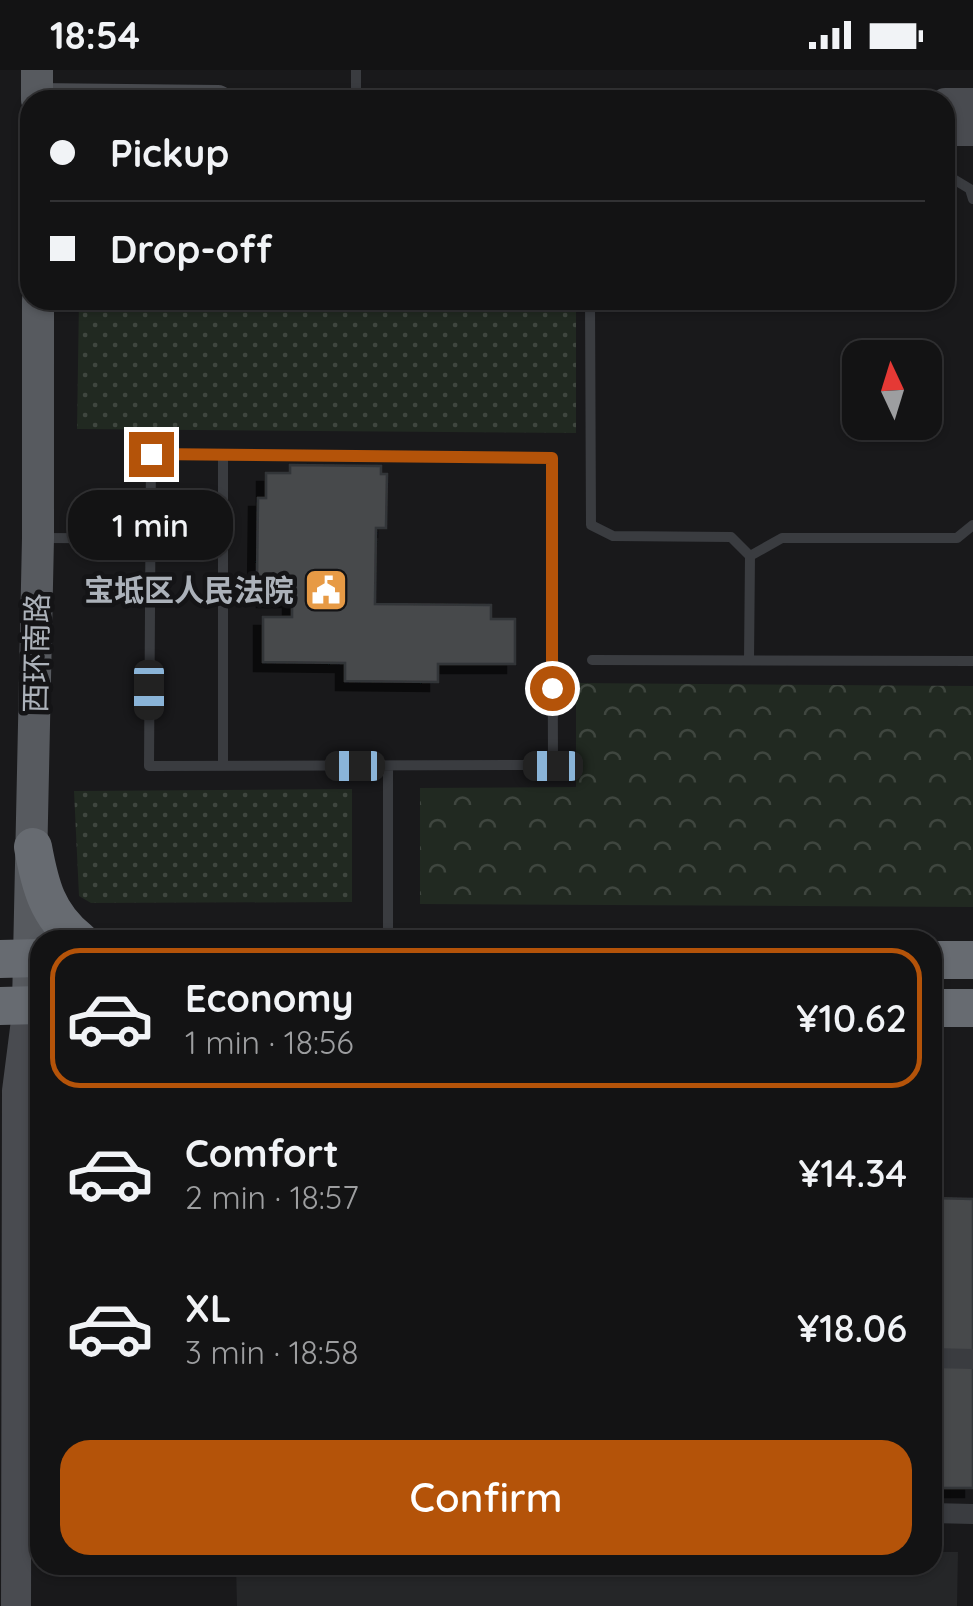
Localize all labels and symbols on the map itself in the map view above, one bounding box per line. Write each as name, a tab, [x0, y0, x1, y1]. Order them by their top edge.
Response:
north arrow	[842, 340, 942, 440]
route end	[129, 432, 174, 477]
callout: 1 min	[68, 489, 234, 559]
public building icon: 宝坻区人民法院	[303, 567, 349, 613]
place label: 宝坻区人民法院	[84, 571, 294, 609]
street label: 西环南路	[16, 593, 56, 713]
car	[134, 660, 164, 720]
route start	[530, 666, 575, 711]
car	[325, 751, 385, 781]
car	[523, 751, 583, 781]

